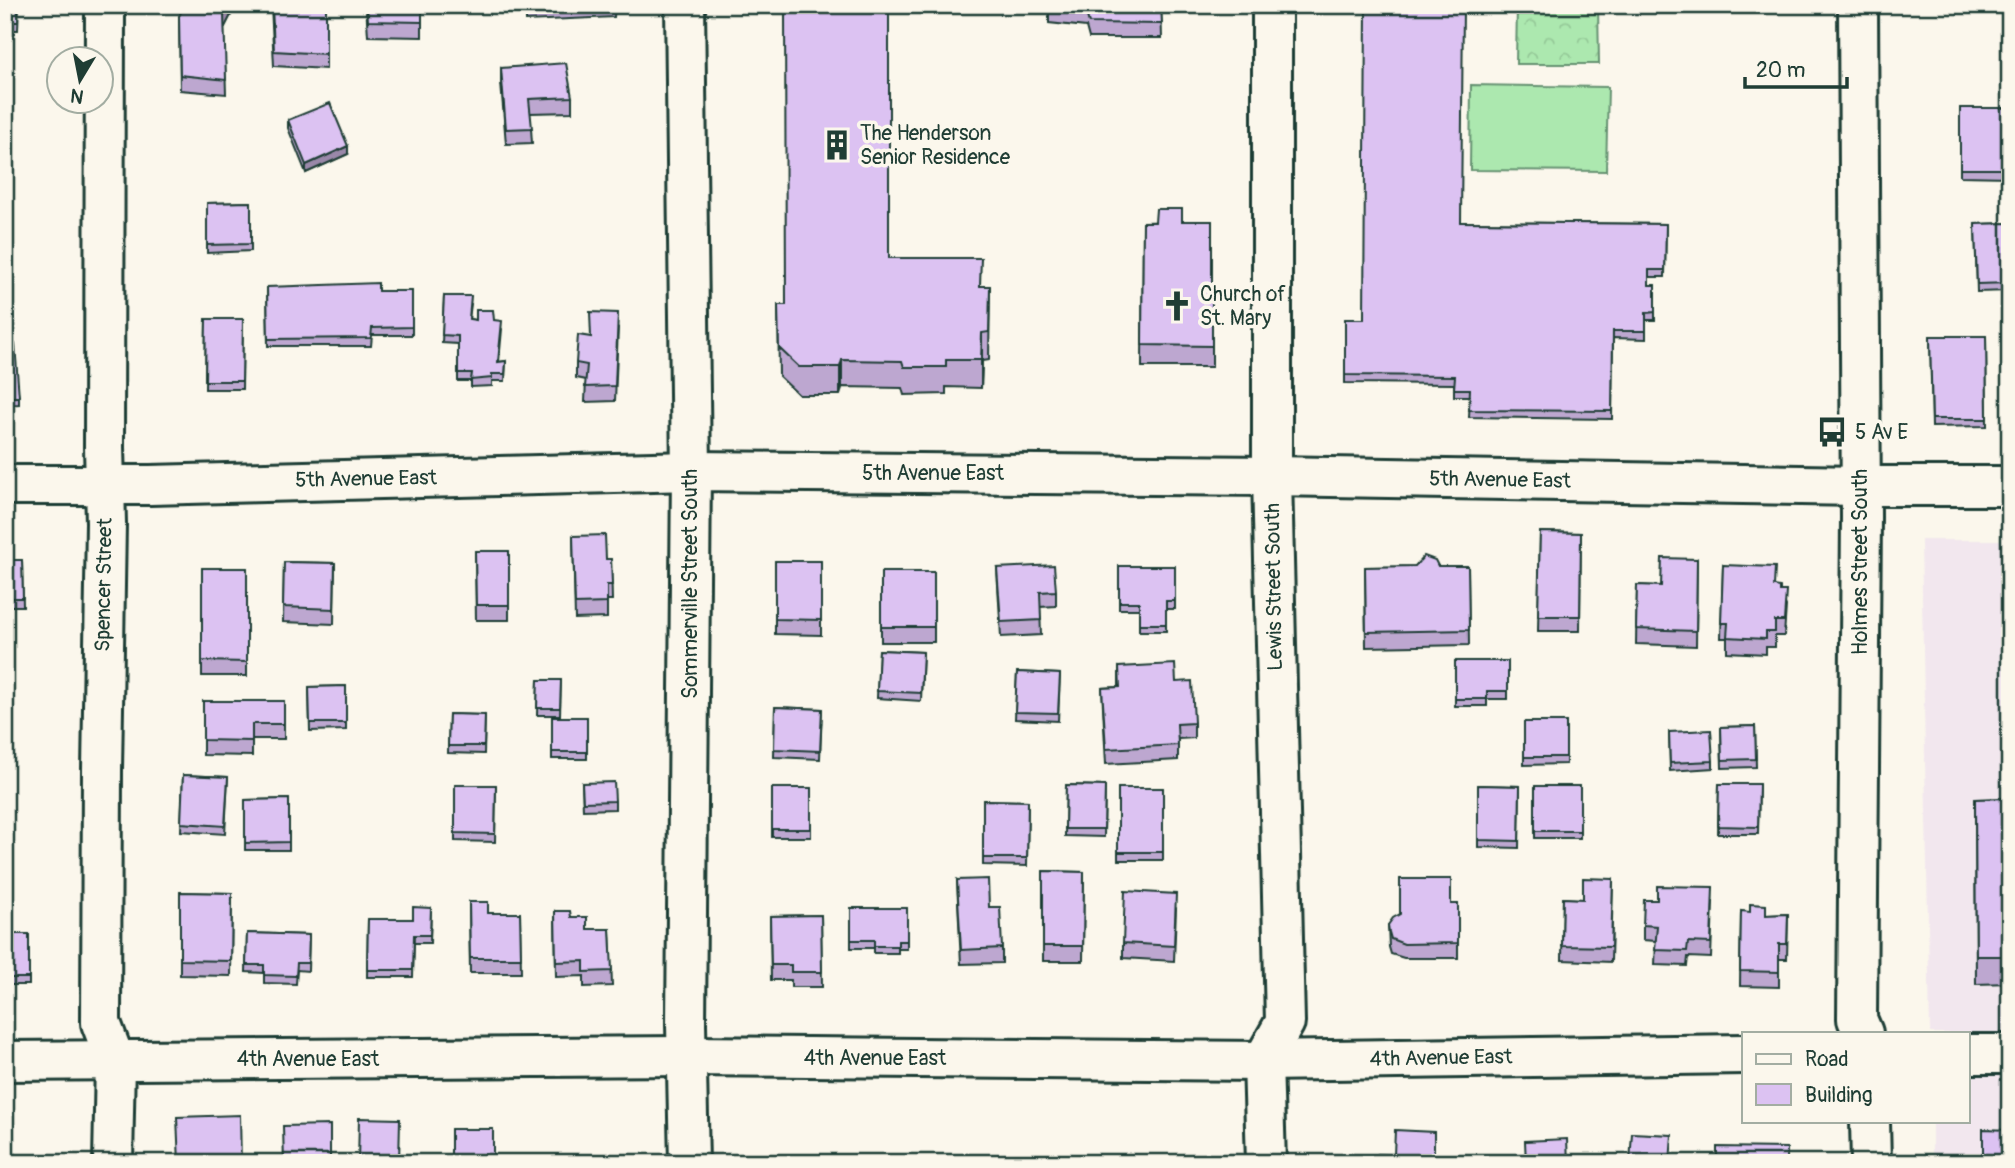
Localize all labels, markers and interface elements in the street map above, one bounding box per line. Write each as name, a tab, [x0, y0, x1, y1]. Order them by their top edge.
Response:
north arrow	[46, 46, 116, 116]
scale bar	[1745, 46, 1847, 90]
text: 20 m	[1756, 57, 1805, 84]
text: N	[69, 83, 86, 109]
place label: The Henderson Senior Residence	[860, 120, 1011, 171]
building icon: The Henderson Senior Residence	[820, 128, 854, 162]
place label: Church of St. Mary	[1200, 281, 1286, 332]
church icon: Church of St. Mary	[1160, 289, 1194, 323]
bus stop icon: 5 Av E	[1815, 415, 1849, 449]
place label: 5 Av E	[1855, 419, 1908, 446]
street label: 5th Avenue East	[862, 460, 1004, 487]
street label: 5th Avenue East	[295, 464, 438, 494]
street label: 5th Avenue East	[1429, 465, 1572, 495]
street label: Sommerville Street South	[677, 469, 704, 699]
street label: Holmes Street South	[1847, 469, 1874, 655]
street label: Lewis Street South	[1259, 503, 1289, 671]
street label: Spencer Street	[89, 517, 119, 652]
legend	[1742, 1032, 1969, 1122]
street label: 4th Avenue East	[1369, 1043, 1513, 1073]
street label: 4th Avenue East	[804, 1045, 947, 1072]
street label: 4th Avenue East	[237, 1046, 380, 1073]
text: Road	[1805, 1046, 1849, 1073]
text: Building	[1805, 1082, 1872, 1109]

